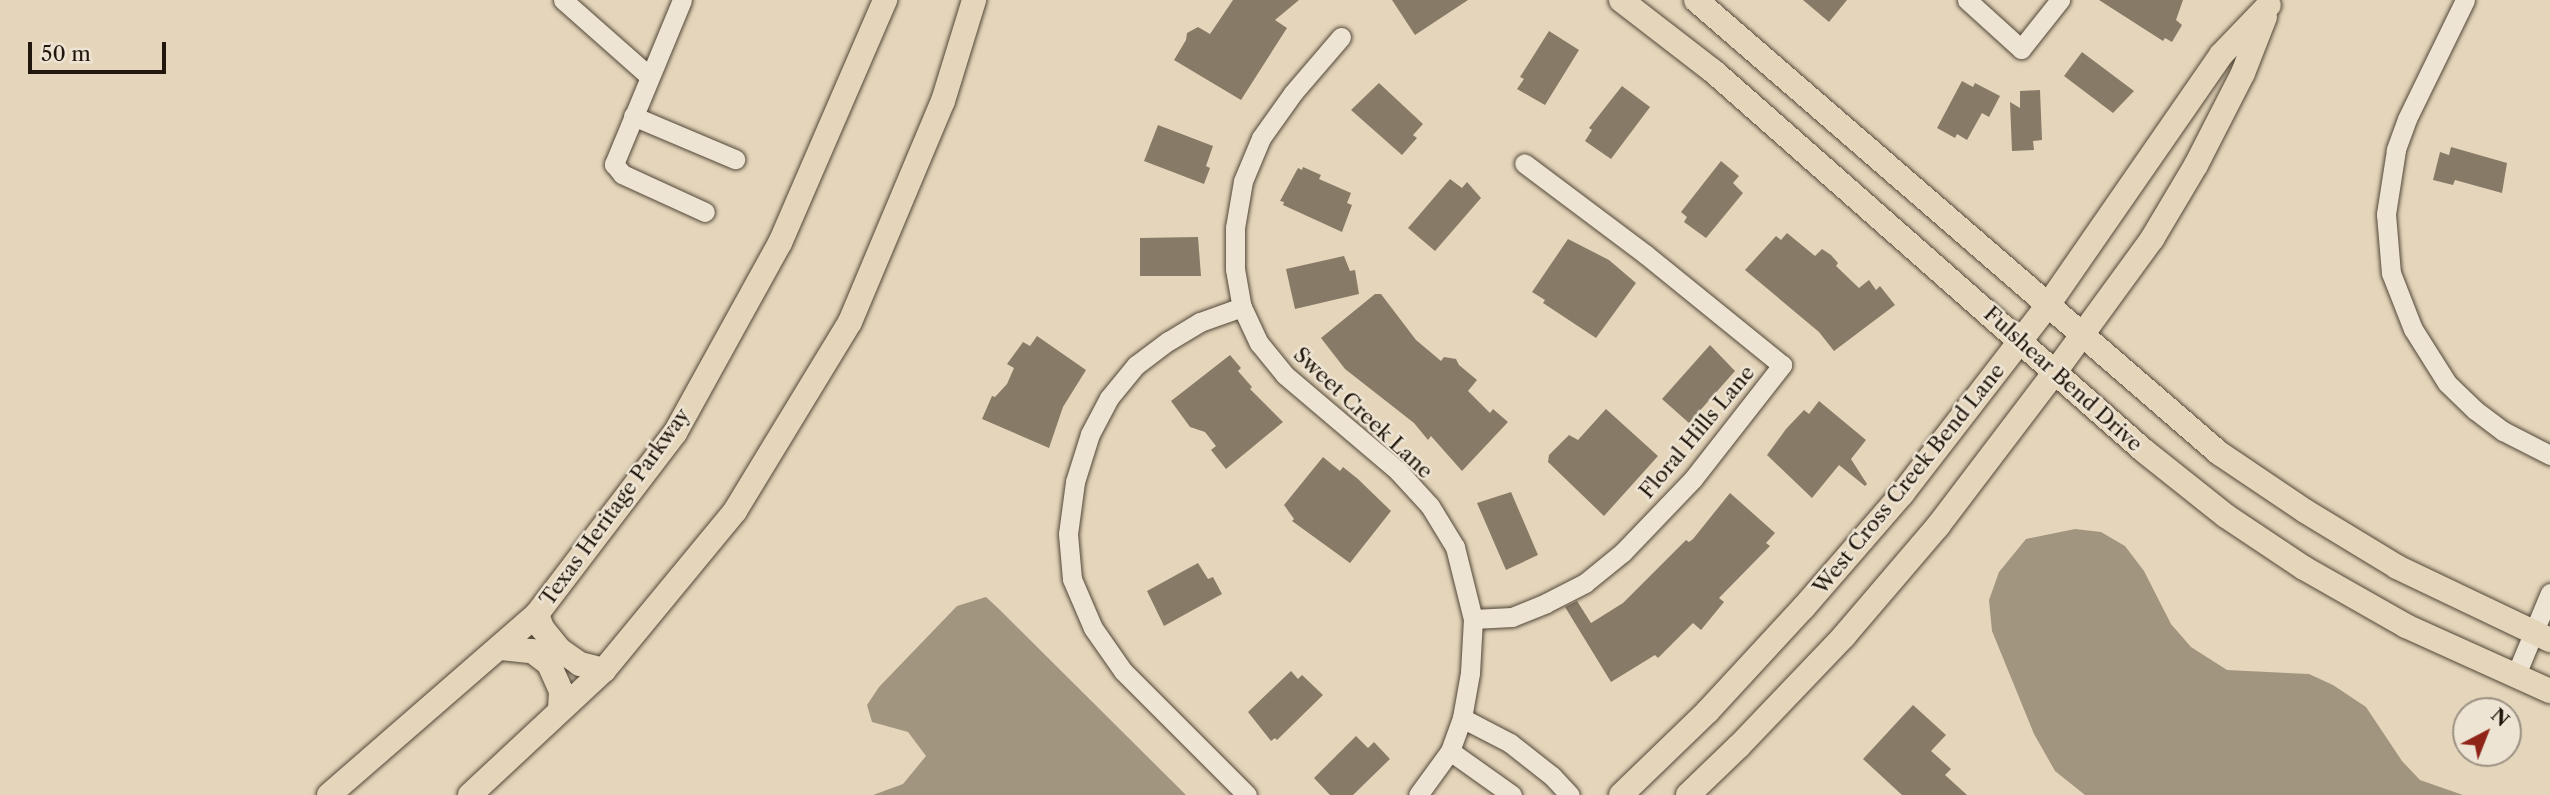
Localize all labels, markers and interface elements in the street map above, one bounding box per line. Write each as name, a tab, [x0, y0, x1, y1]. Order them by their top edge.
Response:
scale bar	[32, 28, 170, 72]
text: 50 m	[41, 41, 91, 66]
street label: Fulshear Bend Drive	[1978, 301, 2148, 457]
street label: Sweet Creek Lane	[1288, 342, 1438, 484]
street label: West Cross Creek Bend Lane	[1808, 358, 2010, 600]
street label: Floral Hills Lane	[1634, 360, 1760, 504]
street label: Texas Heritage Parkway	[535, 403, 695, 611]
north arrow	[2452, 697, 2522, 767]
text: N	[2486, 703, 2514, 732]

